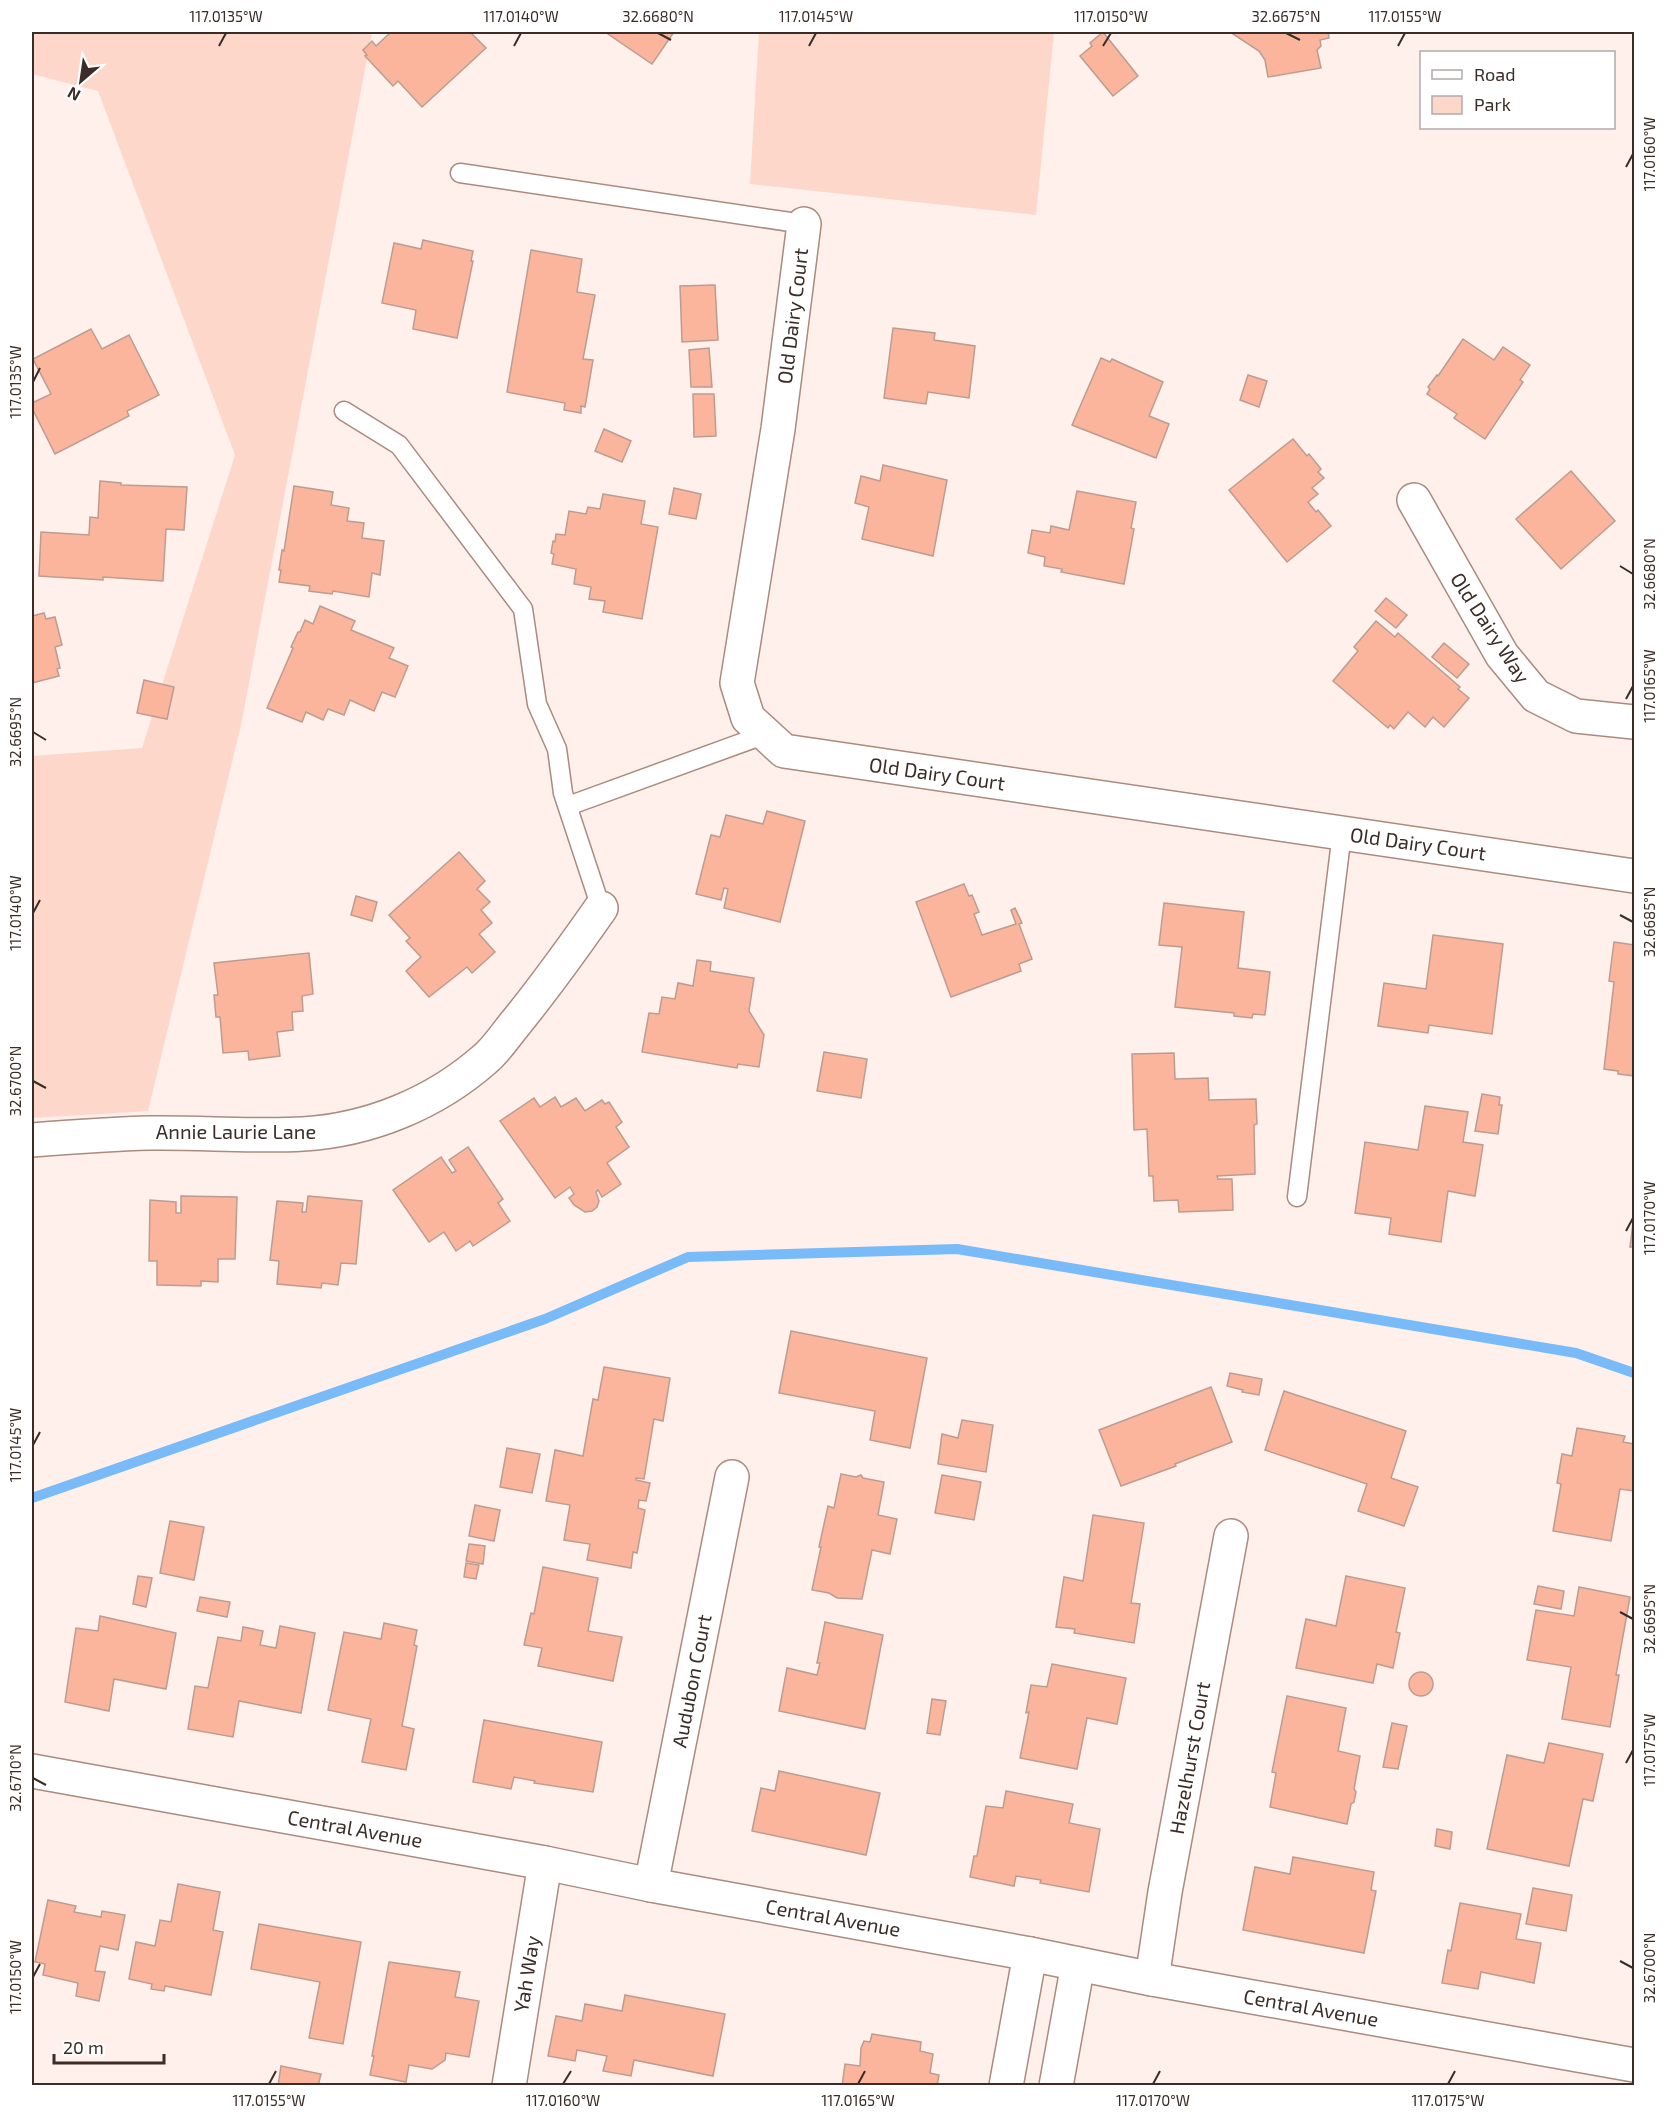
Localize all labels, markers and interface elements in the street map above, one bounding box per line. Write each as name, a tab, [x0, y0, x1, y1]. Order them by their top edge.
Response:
text: 117.0135°W	[189, 7, 263, 25]
text: 117.0140°W	[483, 7, 559, 25]
text: 32.6680°N	[622, 7, 694, 25]
text: 117.0145°W	[779, 7, 853, 25]
text: 117.0150°W	[1074, 7, 1148, 25]
text: 32.6675°N	[1251, 7, 1321, 25]
text: 117.0155°W	[1368, 7, 1442, 25]
north arrow	[51, 51, 111, 111]
legend	[1420, 51, 1615, 129]
text: Road	[1474, 63, 1515, 85]
text: N	[64, 83, 83, 106]
text: Park	[1474, 93, 1511, 115]
text: 117.0160°W	[1640, 117, 1658, 191]
street label: Old Dairy Court	[772, 246, 812, 385]
text: 117.0135°W	[6, 345, 24, 419]
text: 32.6680°N	[1640, 538, 1658, 610]
street label: Old Dairy Way	[1446, 568, 1536, 688]
text: 117.0165°W	[1640, 649, 1658, 723]
text: 32.6695°N	[6, 697, 24, 767]
street label: Old Dairy Court	[868, 752, 1007, 794]
street label: Old Dairy Court	[1349, 822, 1488, 864]
text: 117.0140°W	[6, 875, 24, 951]
text: 32.6685°N	[1640, 887, 1658, 957]
text: 32.6700°N	[6, 1046, 24, 1116]
street label: Annie Laurie Lane	[156, 1119, 316, 1143]
text: 117.0170°W	[1640, 1181, 1658, 1255]
text: 117.0145°W	[6, 1408, 24, 1482]
text: 32.6695°N	[1640, 1584, 1658, 1654]
street label: Audubon Court	[666, 1612, 716, 1750]
street label: Hazelhurst Court	[1164, 1679, 1214, 1836]
text: 117.0175°W	[1640, 1714, 1658, 1786]
text: 32.6710°N	[6, 1744, 24, 1812]
street label: Central Avenue	[286, 1804, 425, 1852]
street label: Central Avenue	[764, 1893, 903, 1941]
street label: Yah Way	[508, 1933, 544, 2014]
text: 32.6700°N	[1640, 1933, 1658, 2003]
text: 117.0150°W	[6, 1940, 24, 2014]
street label: Central Avenue	[1242, 1983, 1381, 2031]
scale bar	[54, 2027, 164, 2065]
text: 20 m	[63, 2036, 104, 2058]
text: 117.0155°W	[232, 2091, 306, 2109]
text: 117.0160°W	[526, 2091, 600, 2109]
text: 117.0165°W	[821, 2091, 895, 2109]
text: 117.0170°W	[1116, 2091, 1190, 2109]
text: 117.0175°W	[1412, 2091, 1484, 2109]

